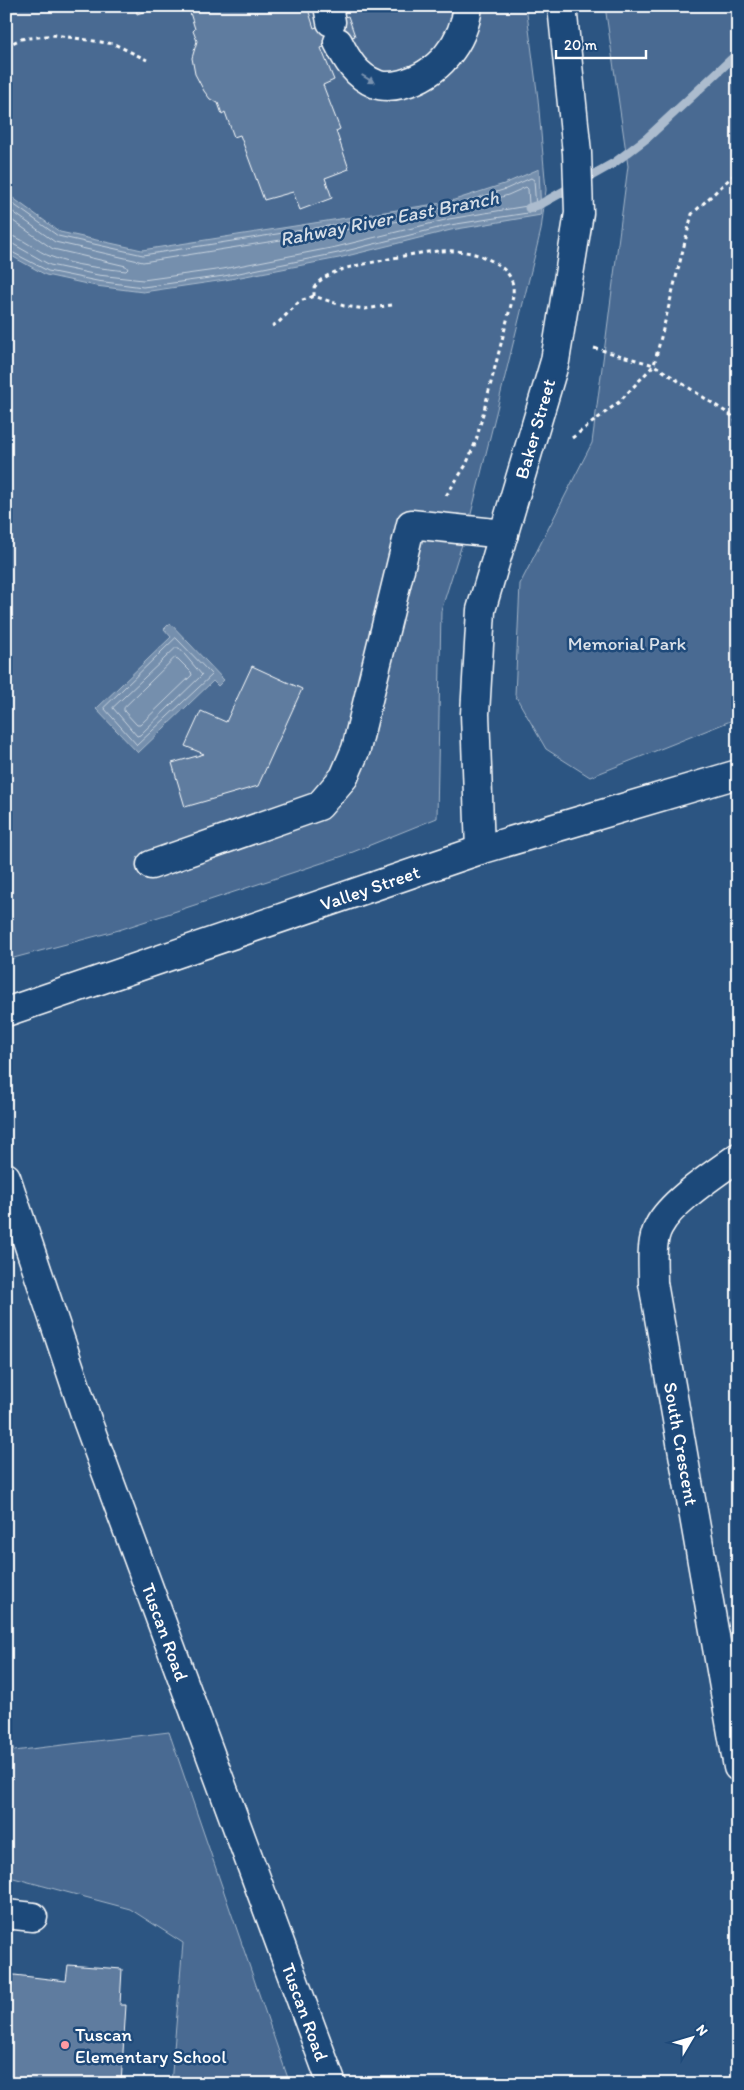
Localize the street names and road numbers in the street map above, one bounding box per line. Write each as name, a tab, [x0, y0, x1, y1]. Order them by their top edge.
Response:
street label: Baker Street	[510, 376, 560, 482]
street label: Valley Street	[317, 860, 423, 916]
street label: South Crescent	[659, 1380, 703, 1508]
street label: Tuscan Road	[137, 1580, 194, 1685]
street label: Tuscan Road	[277, 1960, 334, 2065]

